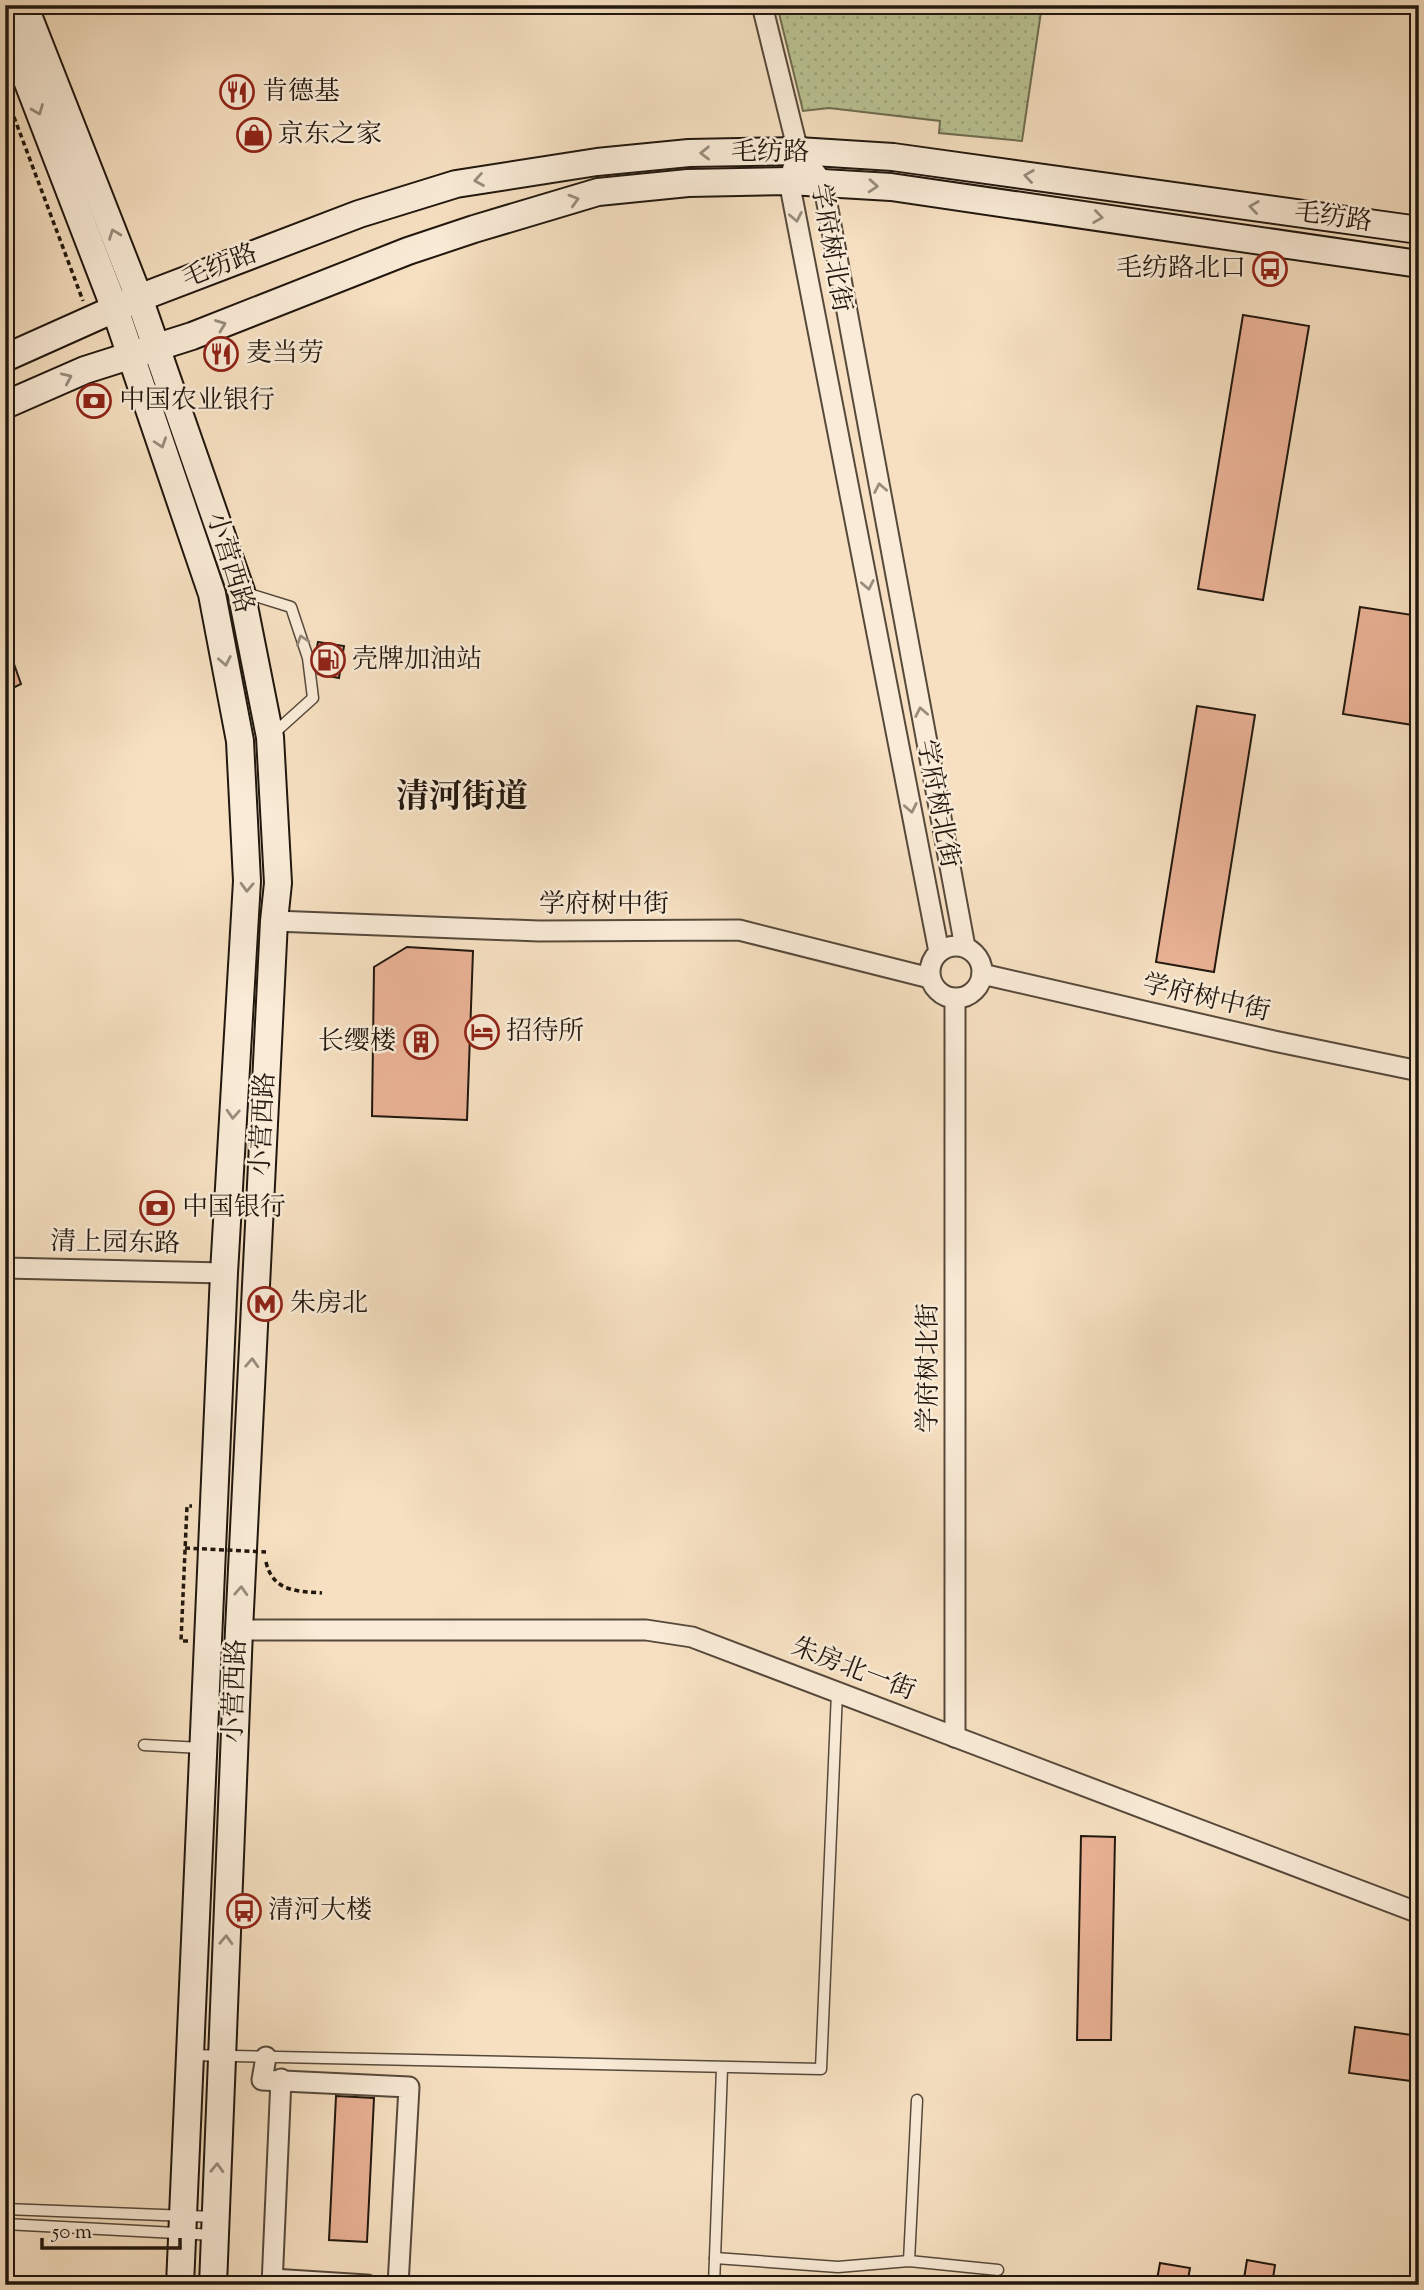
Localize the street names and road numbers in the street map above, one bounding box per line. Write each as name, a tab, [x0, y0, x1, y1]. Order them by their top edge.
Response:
street label: 毛纺路	[731, 135, 809, 172]
street label: 学府树北街	[800, 181, 860, 315]
street label: 毛纺路	[1292, 194, 1374, 242]
street label: 毛纺路	[177, 236, 263, 298]
street label: 小营西路	[196, 508, 262, 618]
street label: 学府树北街	[906, 737, 968, 871]
street label: 学府树中街	[539, 887, 669, 924]
street label: 学府树中街	[1138, 966, 1274, 1032]
street label: 小营西路	[243, 1071, 285, 1177]
street label: 清上园东路	[50, 1224, 180, 1264]
street label: 学府树北街	[911, 1303, 948, 1433]
street label: 朱房北一街	[786, 1629, 920, 1711]
street label: 小营西路	[216, 1638, 256, 1744]

